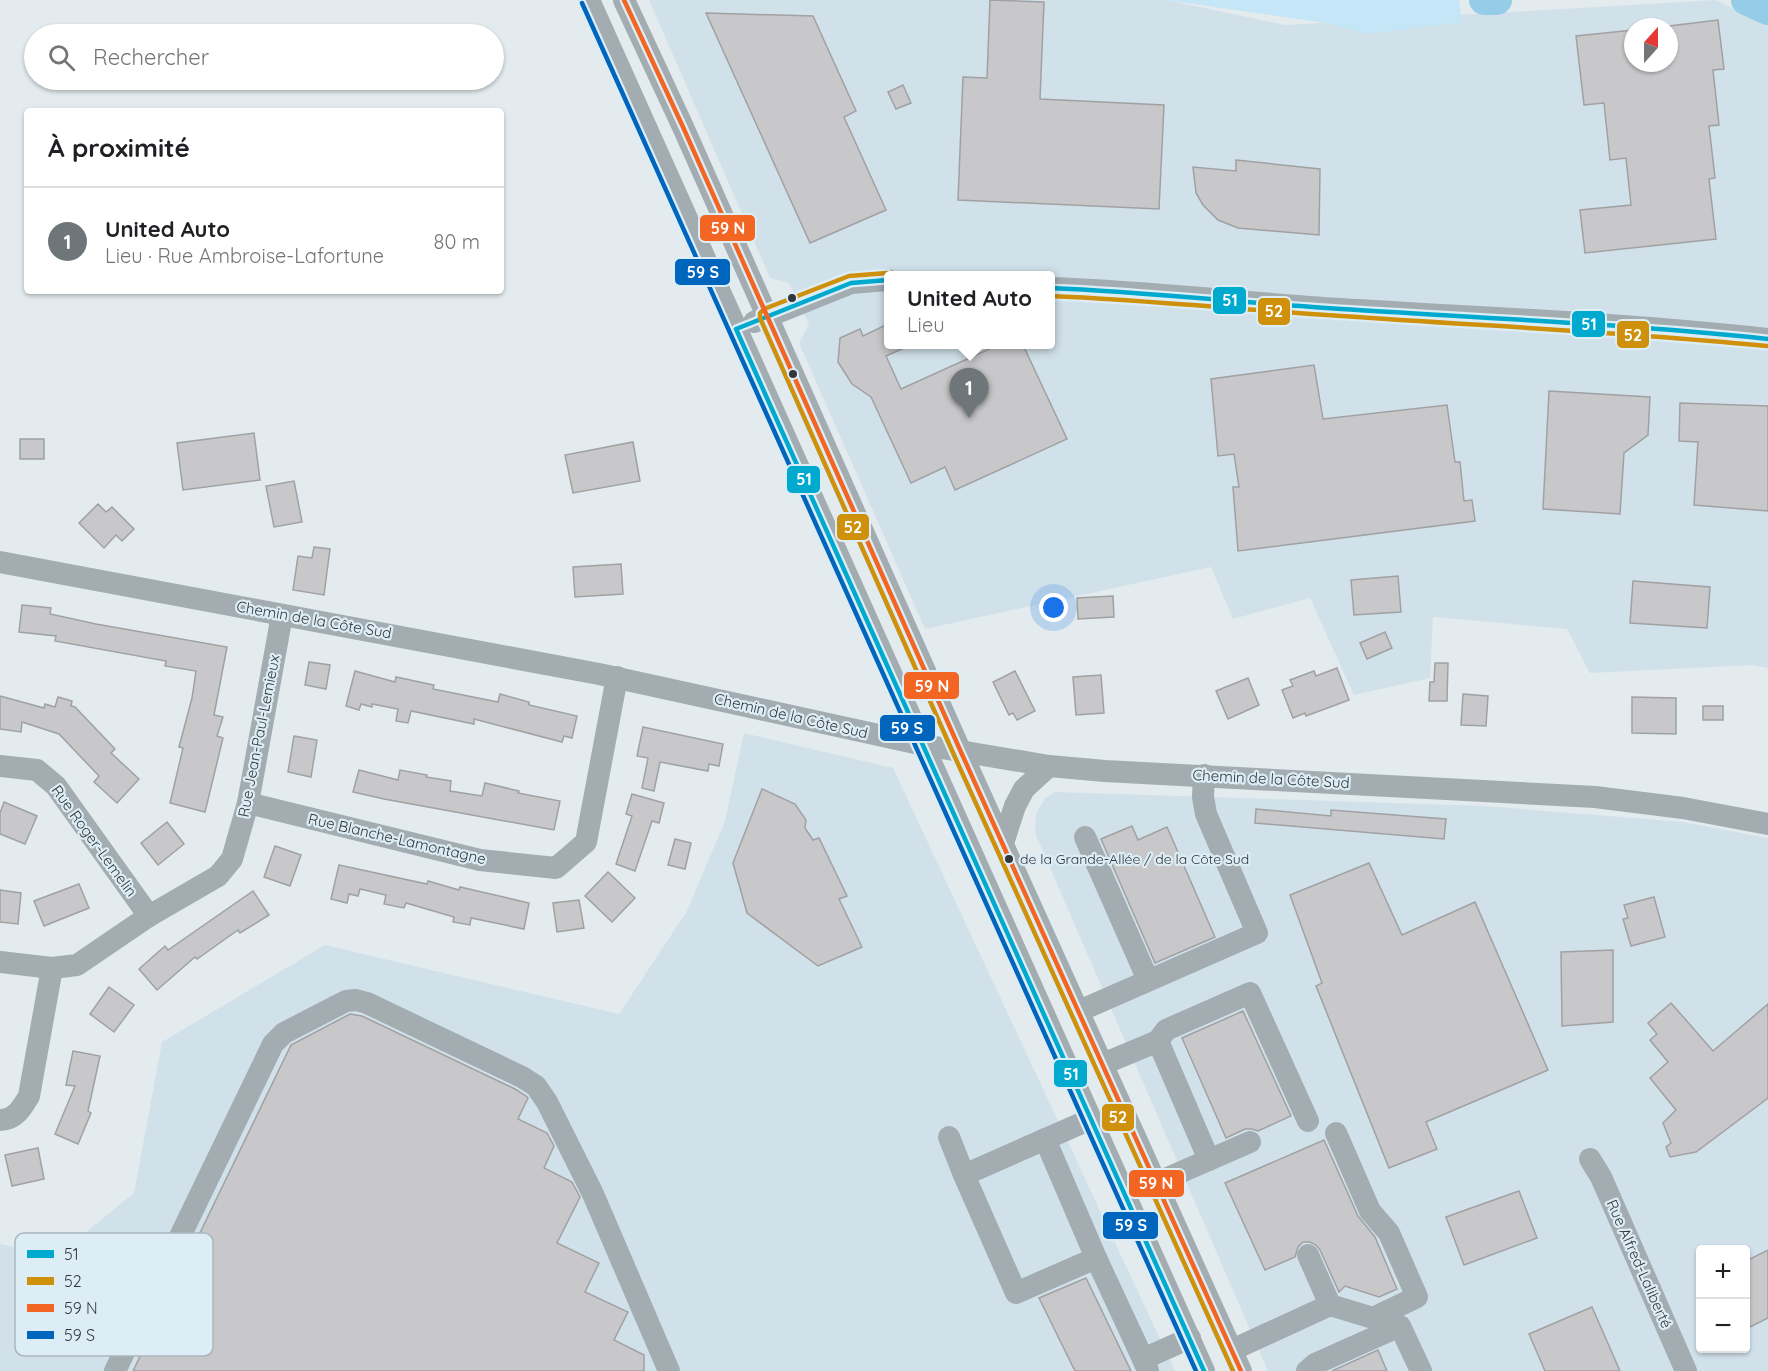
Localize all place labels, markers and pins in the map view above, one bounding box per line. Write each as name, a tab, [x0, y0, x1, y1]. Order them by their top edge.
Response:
unlabelled marker	[786, 292, 798, 304]
unlabelled marker	[787, 368, 799, 380]
pin: 1	[950, 368, 988, 418]
place label: de la Grande-Allée / de la Côte Sud	[1020, 850, 1249, 868]
marker: de la Grande-Allée / de la Côte Sud	[1003, 853, 1015, 865]

